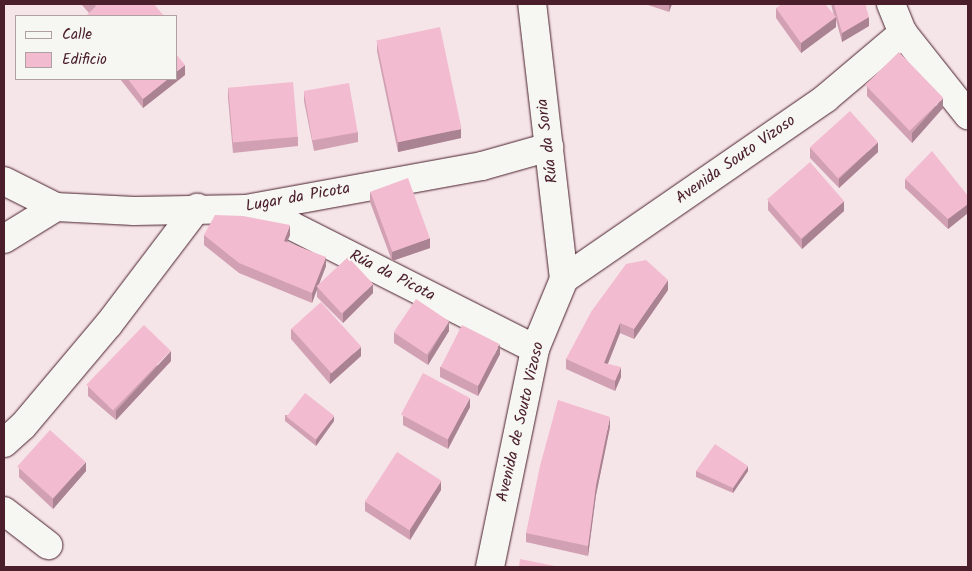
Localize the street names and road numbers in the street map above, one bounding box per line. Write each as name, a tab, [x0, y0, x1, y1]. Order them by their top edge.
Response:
street label: Rúa da Soria	[533, 98, 563, 184]
street label: Avenida Souto Vizoso	[672, 111, 800, 209]
street label: Lugar da Picota	[244, 179, 352, 217]
street label: Rúa da Picota	[346, 246, 438, 306]
street label: Avenida de Souto Vizoso	[493, 340, 549, 504]

